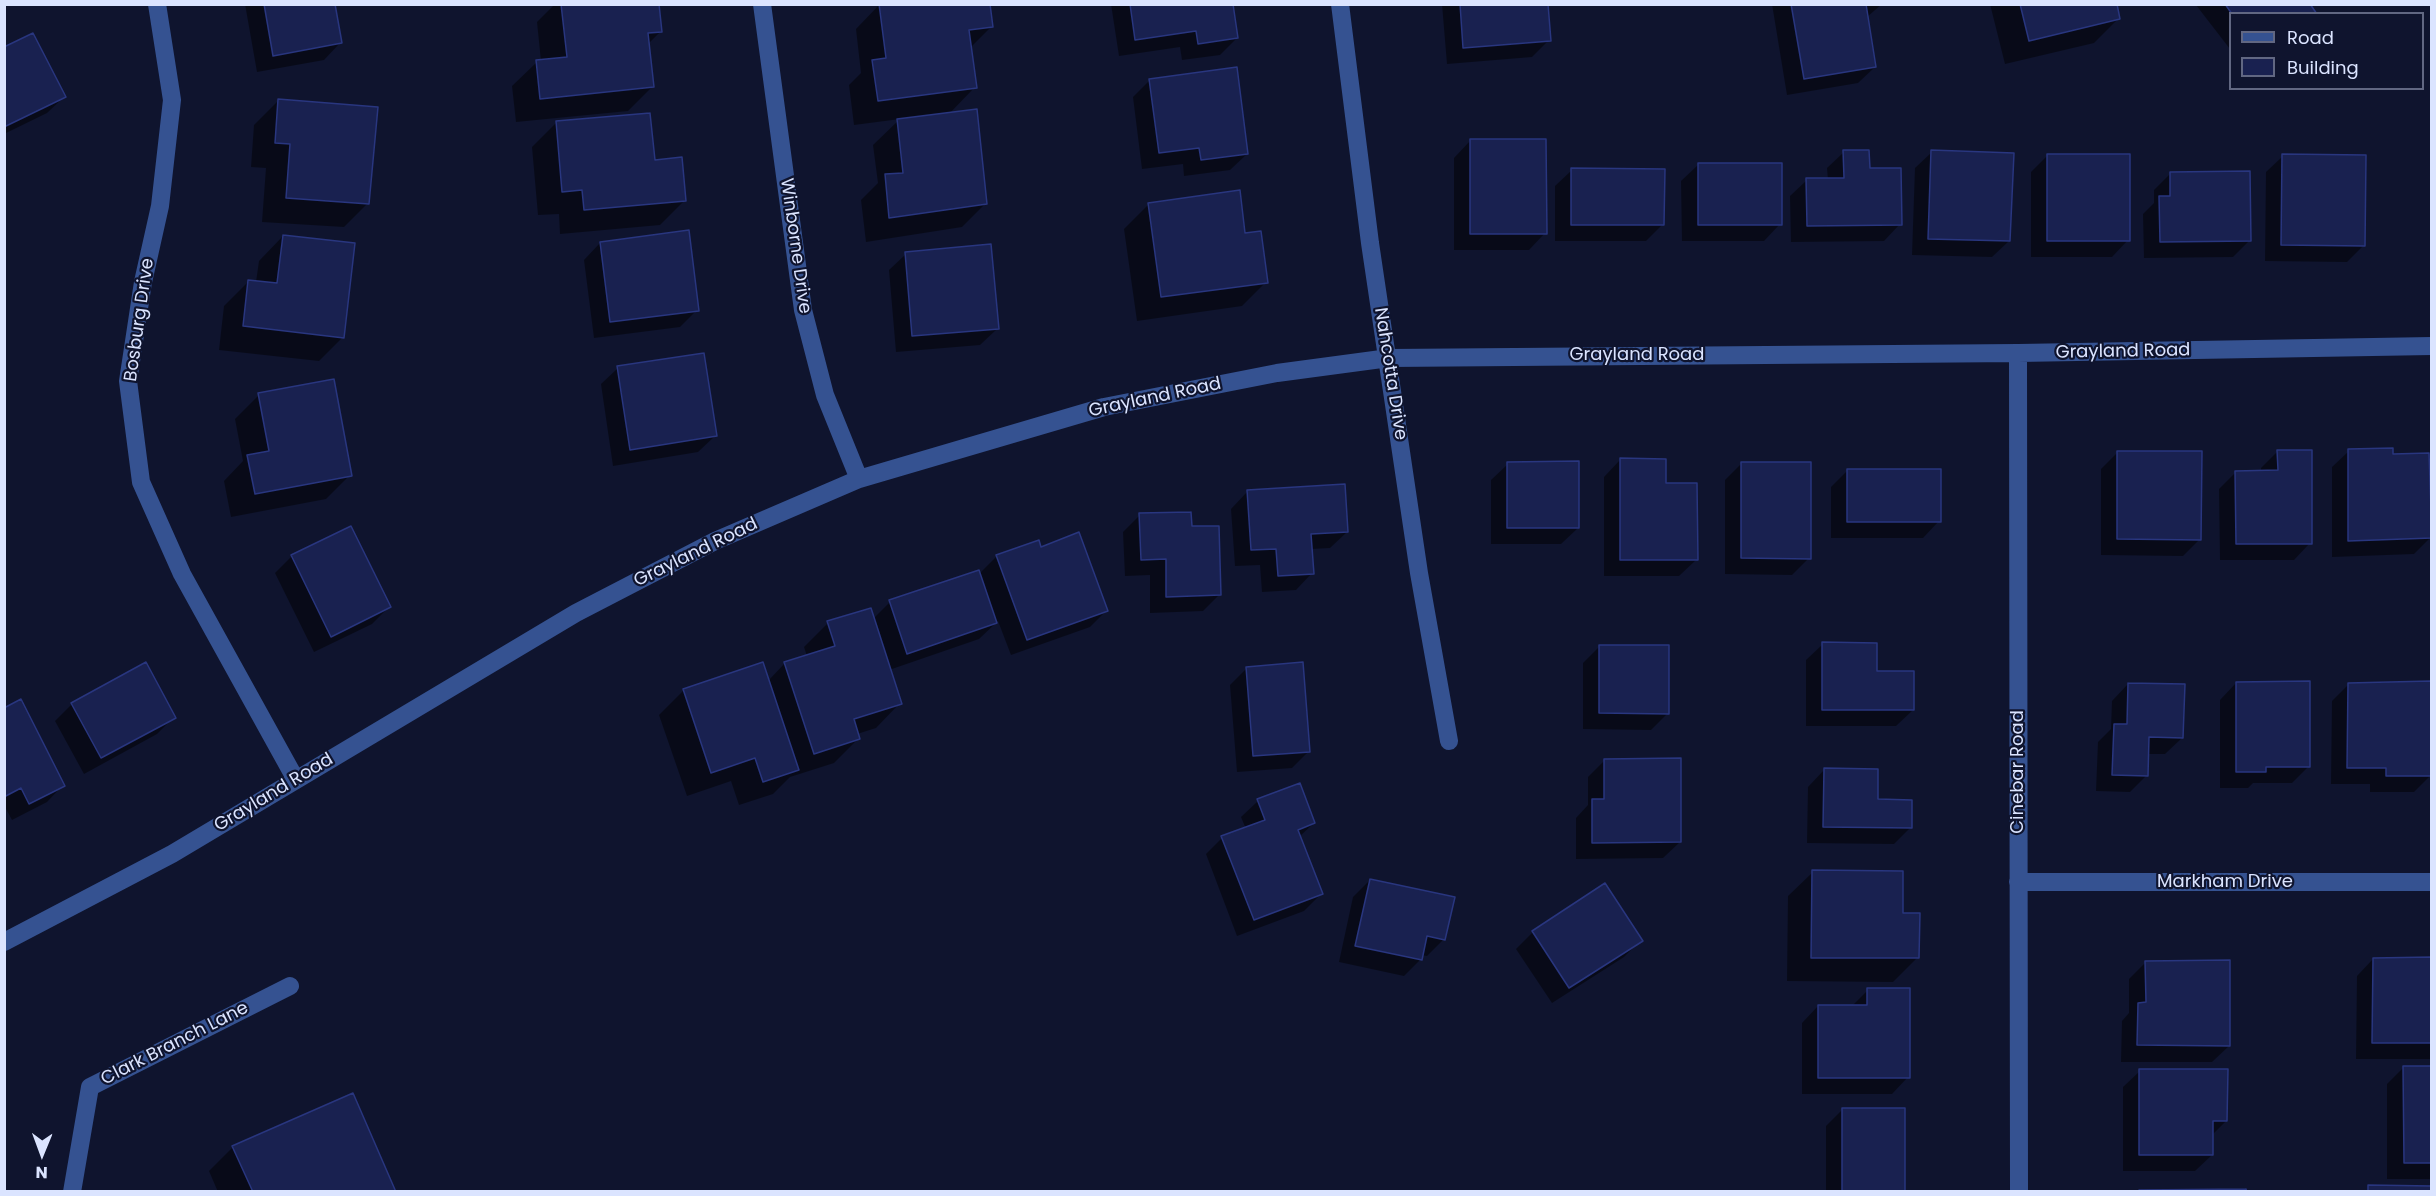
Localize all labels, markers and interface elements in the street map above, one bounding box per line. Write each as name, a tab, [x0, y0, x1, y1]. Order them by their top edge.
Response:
legend	[2229, 12, 2424, 90]
text: Road	[2287, 25, 2334, 50]
text: Building	[2287, 55, 2359, 80]
street label: Winborne Drive	[775, 177, 815, 315]
street label: Bosburg Drive	[121, 257, 159, 383]
street label: Nahcotta Drive	[1369, 306, 1411, 442]
street label: Grayland Road	[2055, 340, 2191, 364]
street label: Grayland Road	[1570, 344, 1704, 366]
street label: Grayland Road	[1087, 373, 1223, 423]
street label: Grayland Road	[631, 514, 761, 592]
street label: Cinebar Road	[2007, 710, 2029, 834]
street label: Grayland Road	[211, 749, 337, 837]
street label: Markham Drive	[2157, 871, 2293, 893]
street label: Clark Branch Lane	[98, 997, 252, 1091]
north arrow	[12, 1124, 72, 1184]
text: N	[35, 1161, 48, 1184]

